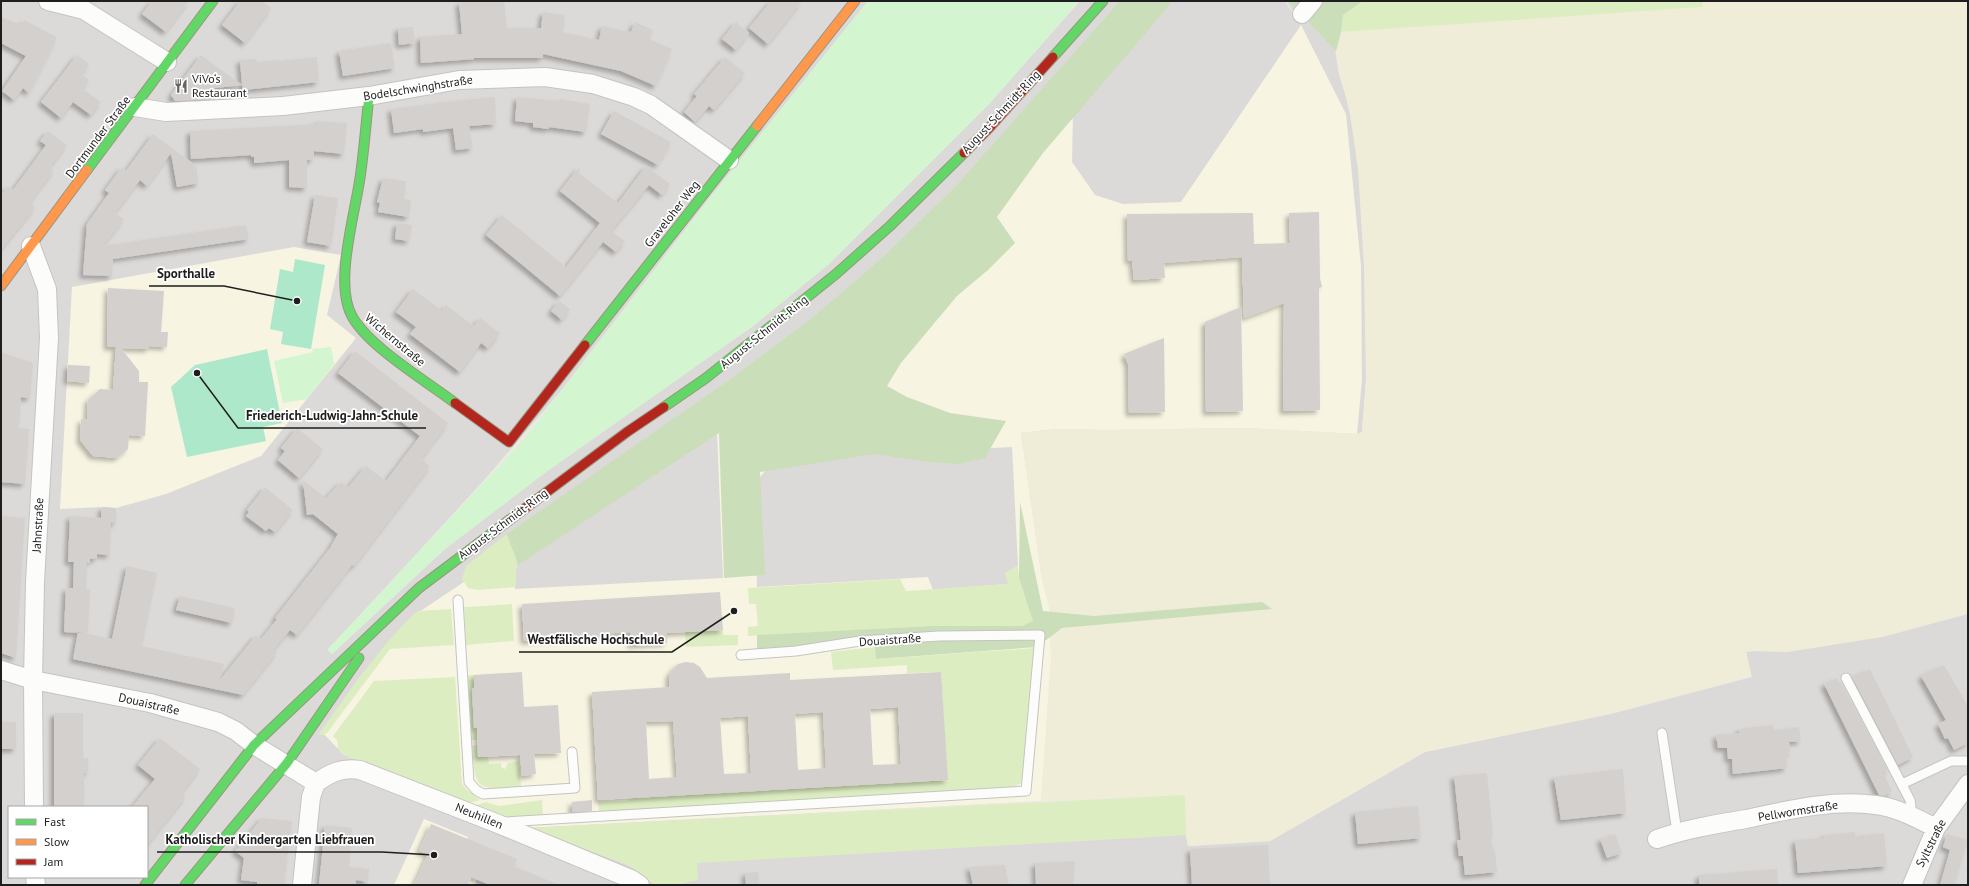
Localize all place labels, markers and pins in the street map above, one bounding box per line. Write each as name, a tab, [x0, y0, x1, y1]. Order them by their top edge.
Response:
place label: ViVo‘s Restaurant	[191, 71, 247, 100]
restaurant icon: ViVo‘s Restaurant	[173, 78, 189, 94]
callout: Sporthalle	[149, 261, 224, 286]
callout: Friederich-Ludwig-Jahn-Schule	[238, 403, 426, 428]
callout: Westfälische Hochschule	[519, 627, 672, 652]
callout: Katholischer Kindergarten Liebfrauen	[157, 827, 382, 852]

